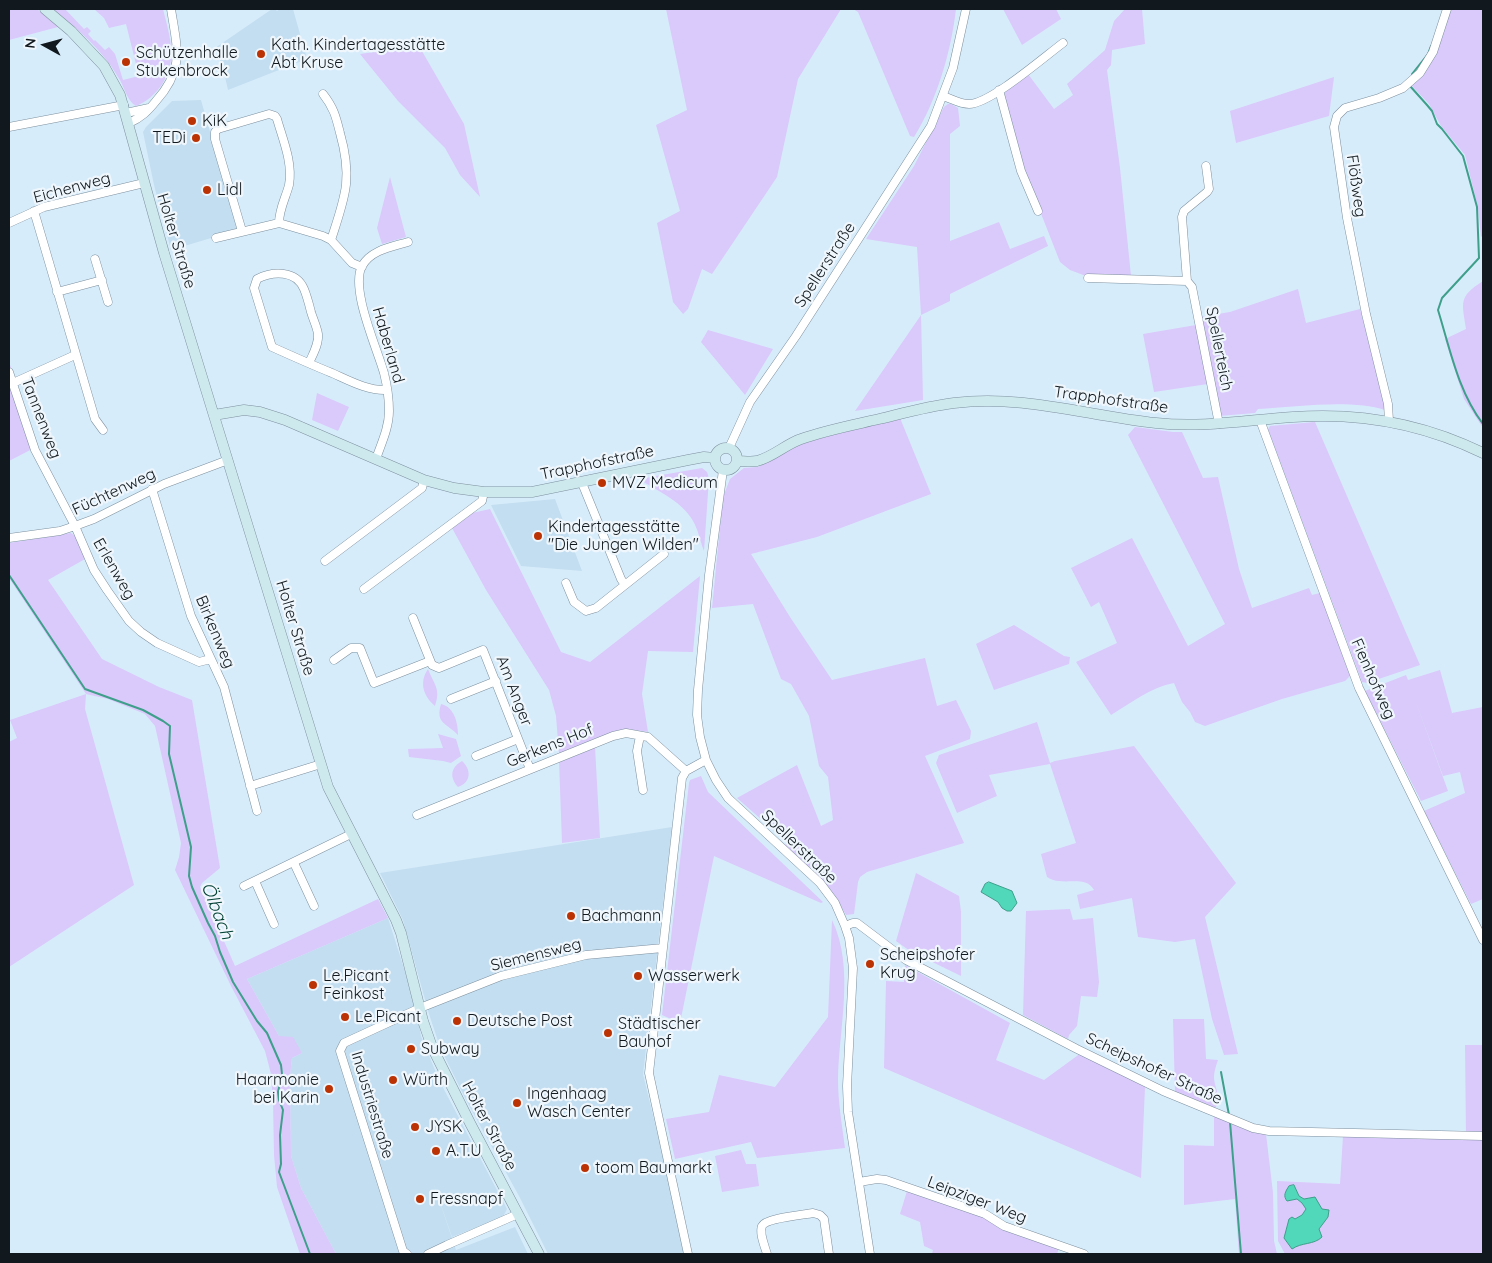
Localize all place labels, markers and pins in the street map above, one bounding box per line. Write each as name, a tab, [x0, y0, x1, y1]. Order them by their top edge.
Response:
place label: Kath. Kindertagesstätte Abt Kruse	[271, 35, 445, 73]
place label: Schützenhalle Stukenbrock	[136, 43, 238, 81]
marker: Kath. Kindertagesstätte Abt Kruse	[255, 48, 267, 60]
marker: Schützenhalle Stukenbrock	[120, 56, 132, 68]
place label: KiK	[202, 111, 227, 131]
marker: KiK	[186, 115, 198, 127]
place label: TEDi	[152, 128, 186, 148]
marker: TEDi	[190, 132, 202, 144]
place label: Lidl	[217, 180, 242, 200]
marker: Lidl	[201, 184, 213, 196]
place label: MVZ Medicum	[612, 473, 718, 493]
marker: MVZ Medicum	[596, 477, 608, 489]
place label: Kindertagesstätte "Die Jungen Wilden"	[548, 517, 699, 555]
marker: Kindertagesstätte "Die Jungen Wilden"	[532, 530, 544, 542]
place label: Bachmann	[581, 906, 661, 926]
marker: Bachmann	[565, 910, 577, 922]
place label: Scheipshofer Krug	[880, 945, 975, 983]
marker: Scheipshofer Krug	[864, 958, 876, 970]
place label: Le.Picant Feinkost	[323, 966, 389, 1004]
place label: Wasserwerk	[648, 966, 740, 986]
marker: Wasserwerk	[632, 970, 644, 982]
marker: Le.Picant Feinkost	[307, 979, 319, 991]
place label: Le.Picant	[355, 1007, 421, 1027]
marker: Le.Picant	[339, 1011, 351, 1023]
place label: Deutsche Post	[467, 1011, 573, 1031]
place label: Städtischer Bauhof	[618, 1014, 701, 1052]
marker: Deutsche Post	[451, 1015, 463, 1027]
marker: Städtischer Bauhof	[602, 1027, 614, 1039]
place label: Subway	[421, 1039, 480, 1059]
marker: Subway	[405, 1043, 417, 1055]
place label: Haarmonie bei Karin	[236, 1070, 319, 1108]
place label: Würth	[403, 1070, 448, 1090]
marker: Würth	[387, 1074, 399, 1086]
marker: Haarmonie bei Karin	[323, 1083, 335, 1095]
place label: Ingenhaag Wasch Center	[527, 1084, 631, 1122]
marker: Ingenhaag Wasch Center	[511, 1097, 523, 1109]
place label: JYSK	[425, 1117, 462, 1137]
marker: JYSK	[409, 1121, 421, 1133]
place label: A.T.U	[446, 1141, 482, 1161]
marker: A.T.U	[430, 1145, 442, 1157]
place label: toom Baumarkt	[595, 1158, 712, 1178]
marker: toom Baumarkt	[579, 1162, 591, 1174]
place label: Fressnapf	[430, 1189, 503, 1209]
marker: Fressnapf	[414, 1193, 426, 1205]

